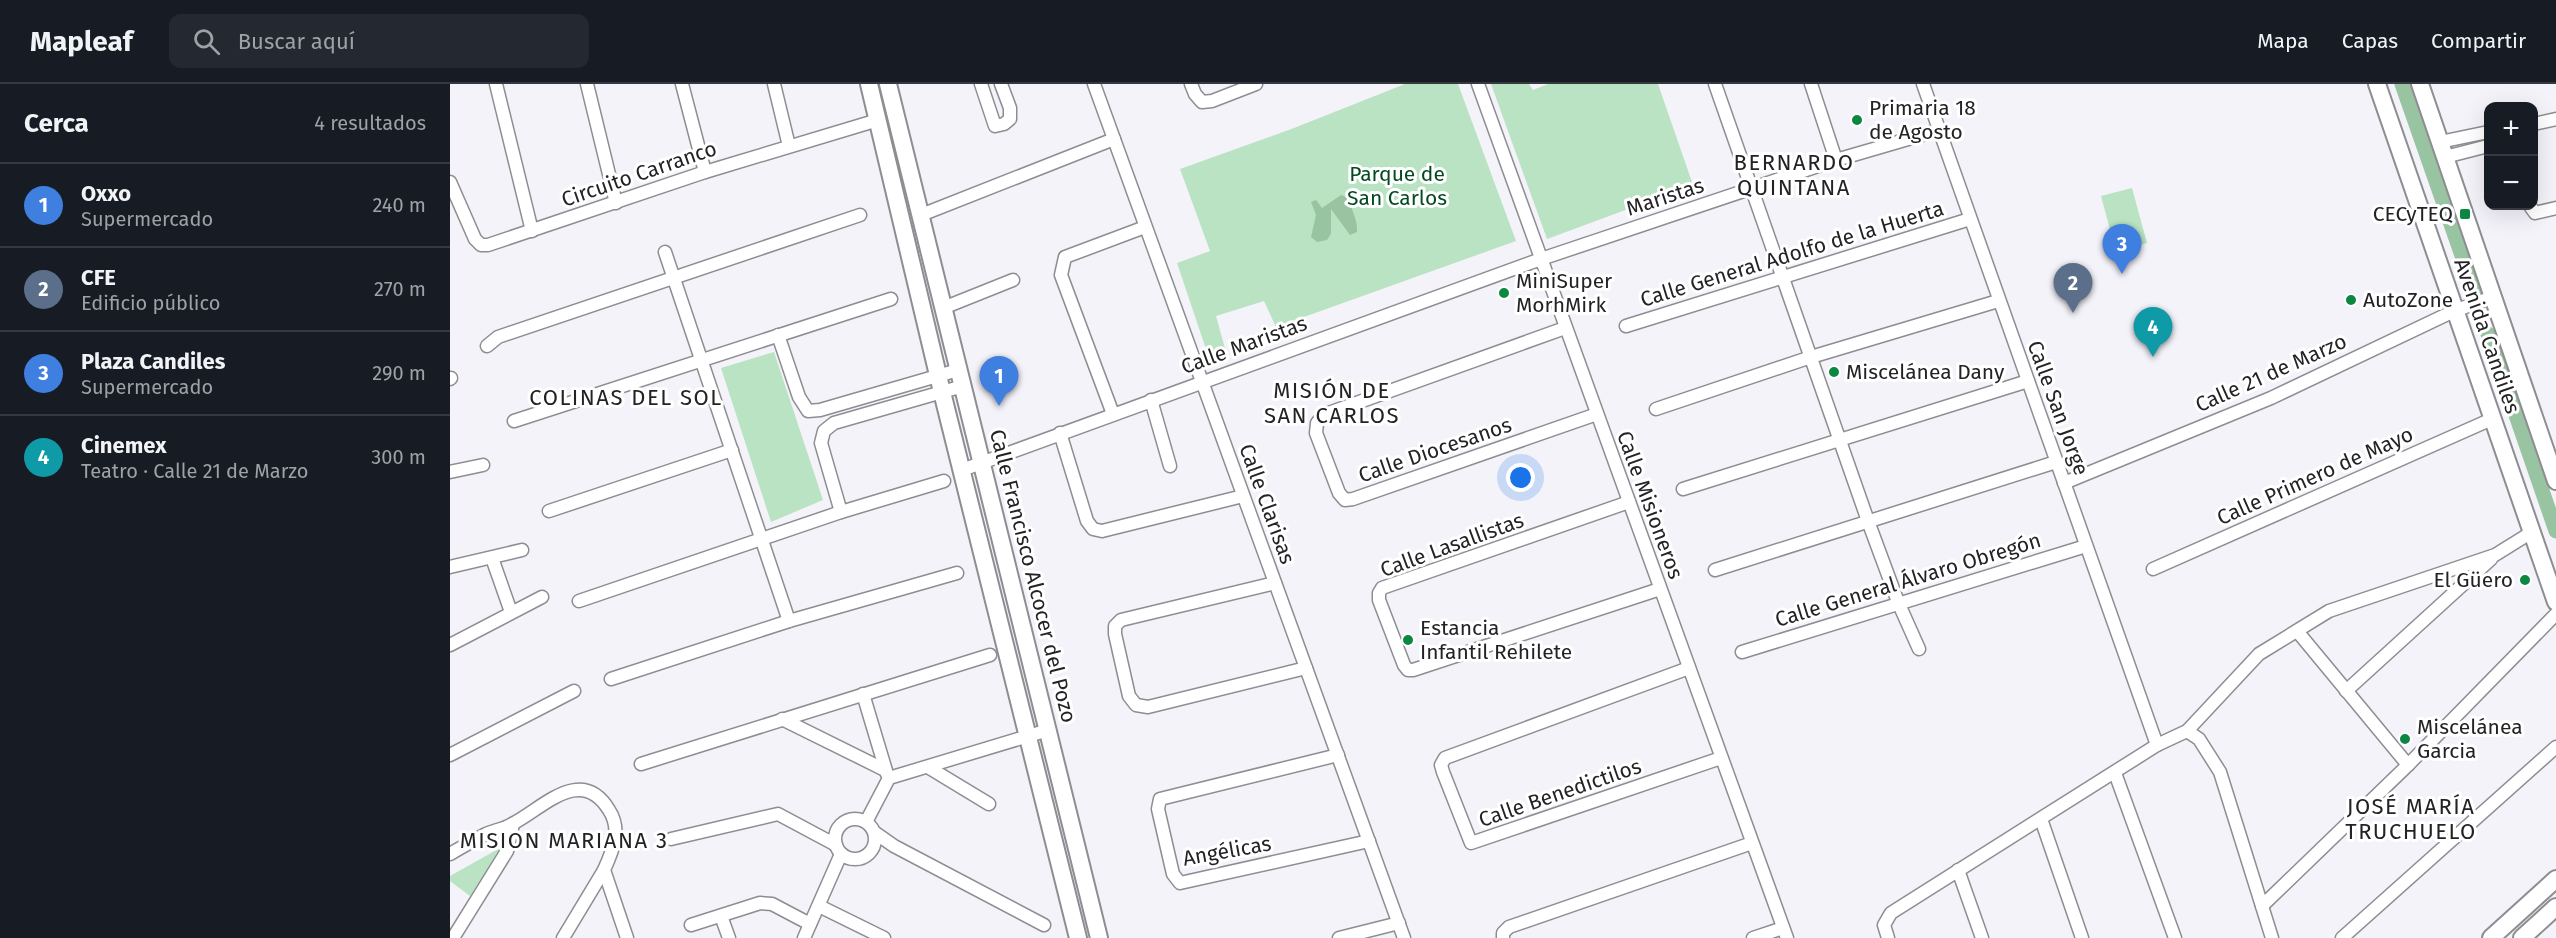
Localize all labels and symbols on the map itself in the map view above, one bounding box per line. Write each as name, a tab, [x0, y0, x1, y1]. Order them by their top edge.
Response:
place label: Primaria 18 de Agosto	[1869, 95, 1976, 145]
marker: Primaria 18 de Agosto	[1850, 113, 1864, 127]
street label: Circuito Carranco	[558, 135, 720, 213]
district label: BERNARDO QUINTANA	[1734, 149, 1854, 201]
park label: Parque de San Carlos	[1347, 161, 1447, 211]
street label: Maristas	[1623, 172, 1707, 222]
street label: Calle General Adolfo de la Huerta	[1637, 195, 1947, 313]
place label: CECyTEQ	[2373, 201, 2453, 227]
marker: CECyTEQ	[2458, 207, 2472, 221]
pin: 3	[2102, 224, 2142, 274]
street label: Avenida Candiles	[2448, 255, 2526, 417]
pin: 2	[2054, 264, 2092, 313]
place label: MiniSuper MorhMirk	[1516, 268, 1612, 318]
marker: MiniSuper MorhMirk	[1497, 286, 1511, 300]
place label: AutoZone	[2363, 287, 2453, 313]
marker: AutoZone	[2344, 293, 2358, 307]
pin: 4	[2134, 308, 2172, 357]
street label: Calle Maristas	[1178, 310, 1311, 380]
street label: Calle 21 de Marzo	[2191, 328, 2351, 418]
street label: Calle San Jorge	[2022, 337, 2094, 479]
pin: 1	[980, 356, 1018, 406]
place label: Miscelánea Dany	[1846, 359, 2005, 385]
marker: Miscelánea Dany	[1827, 365, 1841, 379]
district label: MISIÓN DE SAN CARLOS	[1264, 377, 1400, 429]
district label: COLINAS DEL SOL	[529, 384, 723, 411]
street label: Calle Diocesanos	[1355, 412, 1515, 488]
street label: Calle Primero de Mayo	[2213, 421, 2417, 531]
street label: Calle Francisco Alcocer del Pozo	[984, 427, 1082, 725]
street label: Calle Misioneros	[1611, 427, 1689, 583]
street label: Calle Clarisas	[1233, 441, 1301, 568]
your location	[1506, 463, 1535, 492]
street label: Calle Lasallistas	[1377, 507, 1527, 583]
street label: Calle General Álvaro Obregón	[1772, 527, 2044, 633]
place label: El Güero	[2434, 567, 2513, 593]
marker: El Güero	[2518, 573, 2532, 587]
place label: Estancia Infantil Rehilete	[1420, 615, 1572, 665]
marker: Estancia Infantil Rehilete	[1401, 633, 1415, 647]
place label: Miscelánea Garcia	[2417, 714, 2523, 764]
marker: Miscelánea Garcia	[2398, 732, 2412, 746]
street label: Calle Benedictilos	[1475, 753, 1645, 833]
district label: JOSÉ MARÍA TRUCHUELO	[2345, 793, 2477, 845]
district label: MISION MARIANA 3	[460, 827, 668, 854]
street label: Angélicas	[1181, 830, 1273, 872]

